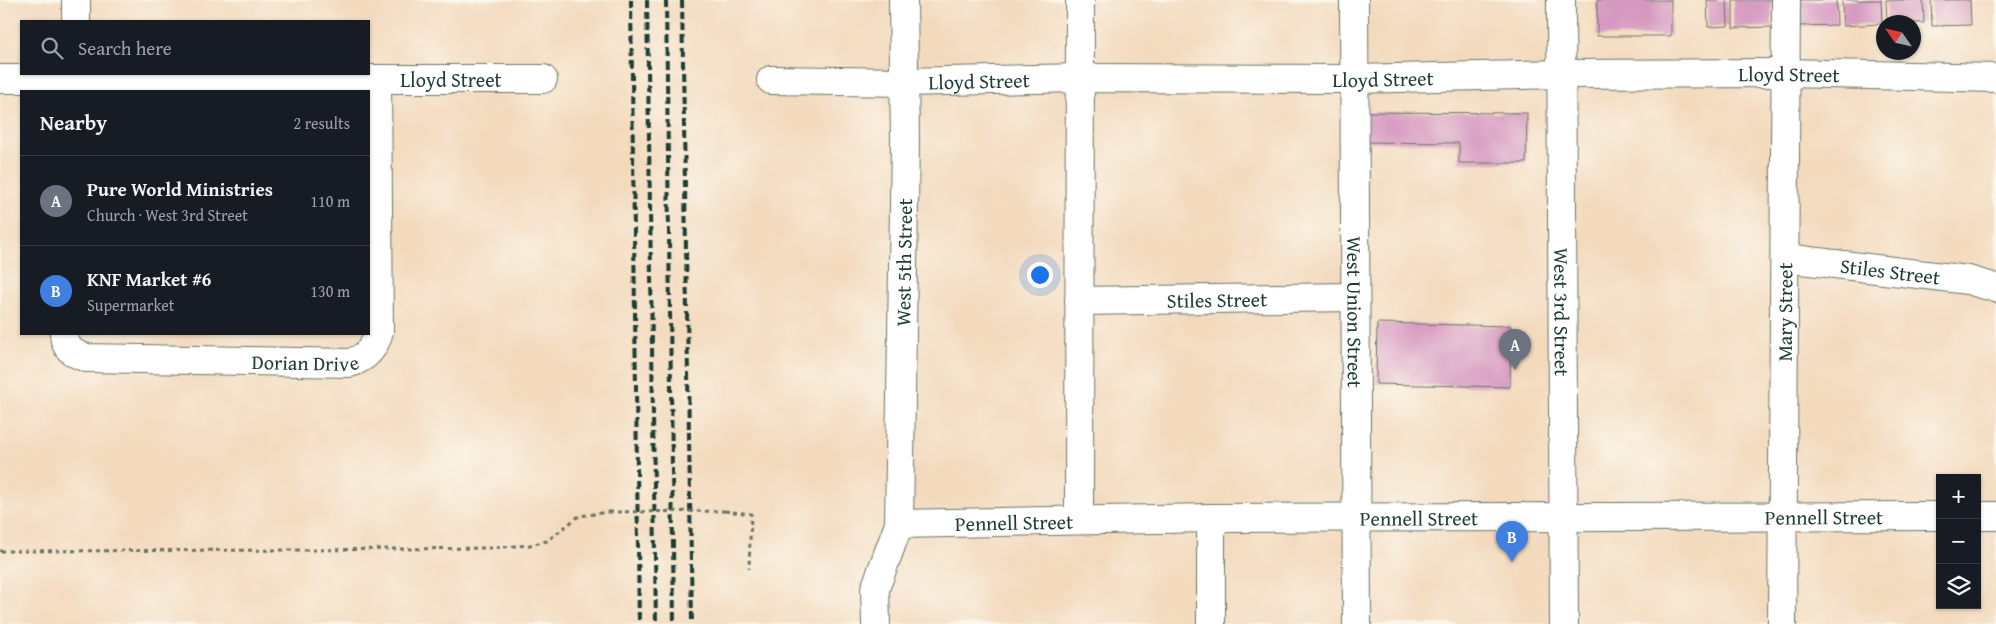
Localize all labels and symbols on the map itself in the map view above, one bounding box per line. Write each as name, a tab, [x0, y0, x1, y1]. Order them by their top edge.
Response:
north arrow	[1876, 15, 1921, 60]
street label: Lloyd Street	[1738, 58, 1840, 89]
street label: Lloyd Street	[1332, 63, 1434, 94]
street label: Lloyd Street	[400, 65, 502, 94]
street label: Lloyd Street	[928, 65, 1030, 96]
street label: West 5th Street	[888, 198, 919, 327]
street label: West Union Street	[1341, 236, 1370, 388]
street label: West 3rd Street	[1548, 248, 1577, 376]
street label: Stiles Street	[1839, 250, 1942, 291]
your location	[1027, 262, 1053, 288]
street label: Mary Street	[1769, 262, 1799, 362]
street label: Stiles Street	[1167, 284, 1267, 314]
pin: A	[1499, 329, 1531, 370]
street label: Dorian Drive	[251, 347, 363, 377]
street label: Pennell Street	[1765, 502, 1883, 531]
street label: Pennell Street	[1360, 503, 1478, 532]
street label: Pennell Street	[955, 506, 1073, 537]
pin: B	[1496, 521, 1528, 562]

